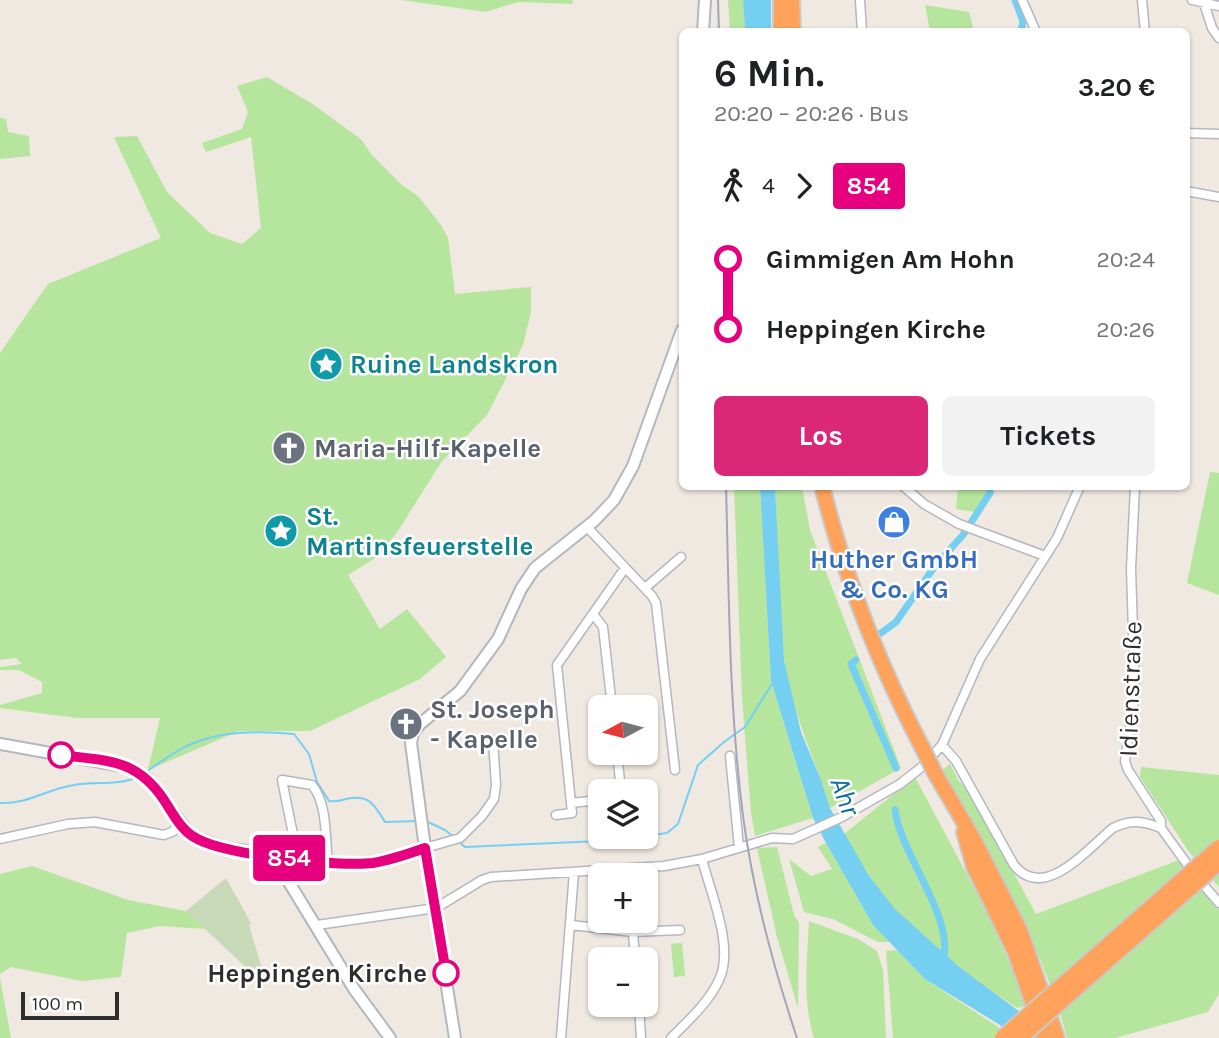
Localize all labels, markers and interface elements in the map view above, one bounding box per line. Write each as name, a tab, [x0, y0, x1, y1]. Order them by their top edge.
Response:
text: 6 Min.	[714, 51, 824, 96]
text: 3.20 €	[1078, 72, 1155, 103]
text: 20:20 – 20:26 · Bus	[714, 100, 909, 127]
icon: walk	[714, 167, 752, 205]
icon: forward	[785, 167, 823, 205]
text: 4	[762, 172, 775, 199]
text: 854	[847, 172, 891, 200]
text: Gimmigen Am Hohn	[766, 244, 1015, 275]
text: 20:24	[1097, 246, 1155, 273]
text: Heppingen Kirche	[766, 314, 986, 345]
text: 20:26	[1096, 316, 1155, 343]
place icon: Ruine Landskron	[307, 345, 345, 383]
place label: Ruine Landskron	[350, 349, 559, 380]
button: Los	[714, 396, 928, 476]
button: Tickets	[942, 396, 1155, 476]
church icon: Maria-Hilf-Kapelle	[270, 429, 308, 467]
place label: Maria-Hilf-Kapelle	[314, 433, 541, 464]
place label: St. Martinsfeuerstelle	[306, 501, 533, 562]
shop icon: Huther GmbH & Co. KG	[875, 503, 913, 541]
place icon: St. Martinsfeuerstelle	[262, 512, 300, 550]
place label: Huther GmbH & Co. KG	[810, 544, 978, 605]
street label: Idienstraße	[1113, 621, 1148, 757]
place label: St. Joseph - Kapelle	[430, 694, 555, 755]
north arrow	[588, 695, 658, 765]
map controls	[588, 695, 658, 1017]
church icon: St. Joseph - Kapelle	[387, 705, 425, 743]
unlabelled marker	[48, 742, 74, 768]
water label: Ahr	[823, 772, 868, 822]
button: layers	[588, 779, 658, 849]
line badge: 854	[249, 835, 329, 881]
text: 854	[267, 844, 311, 872]
button: +	[588, 863, 658, 933]
button: −	[588, 947, 658, 1017]
place label: Heppingen Kirche	[207, 958, 427, 989]
marker: Heppingen Kirche	[433, 960, 459, 986]
scale bar	[21, 989, 119, 1021]
text: 100 m	[32, 993, 83, 1015]

